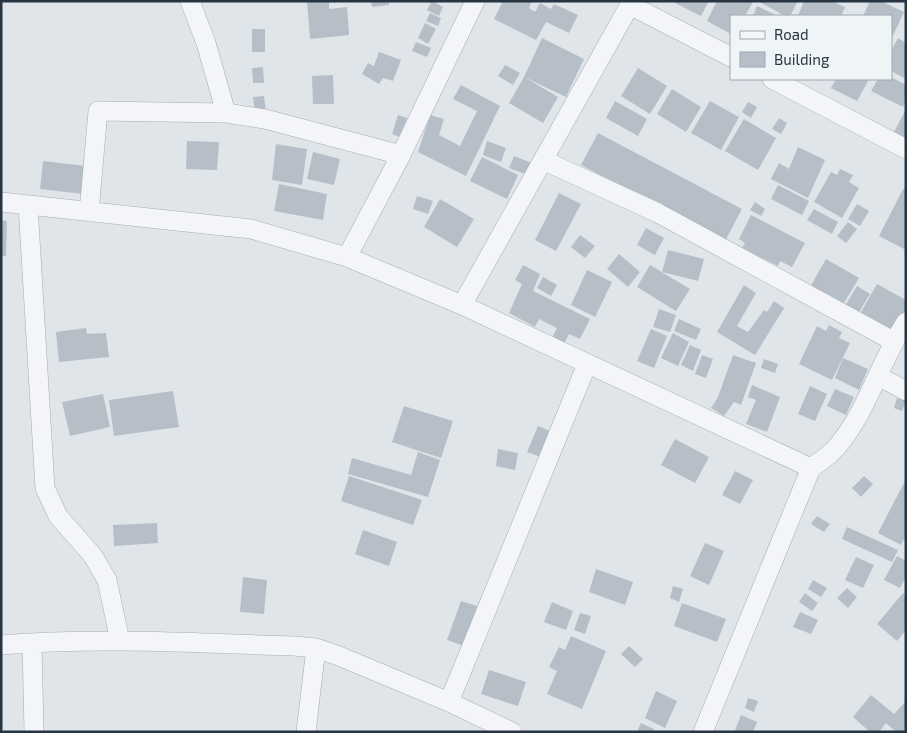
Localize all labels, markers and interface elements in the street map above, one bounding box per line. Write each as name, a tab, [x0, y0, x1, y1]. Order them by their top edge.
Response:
legend	[730, 15, 892, 80]
text: Road	[774, 25, 809, 43]
text: Building	[774, 50, 830, 68]

